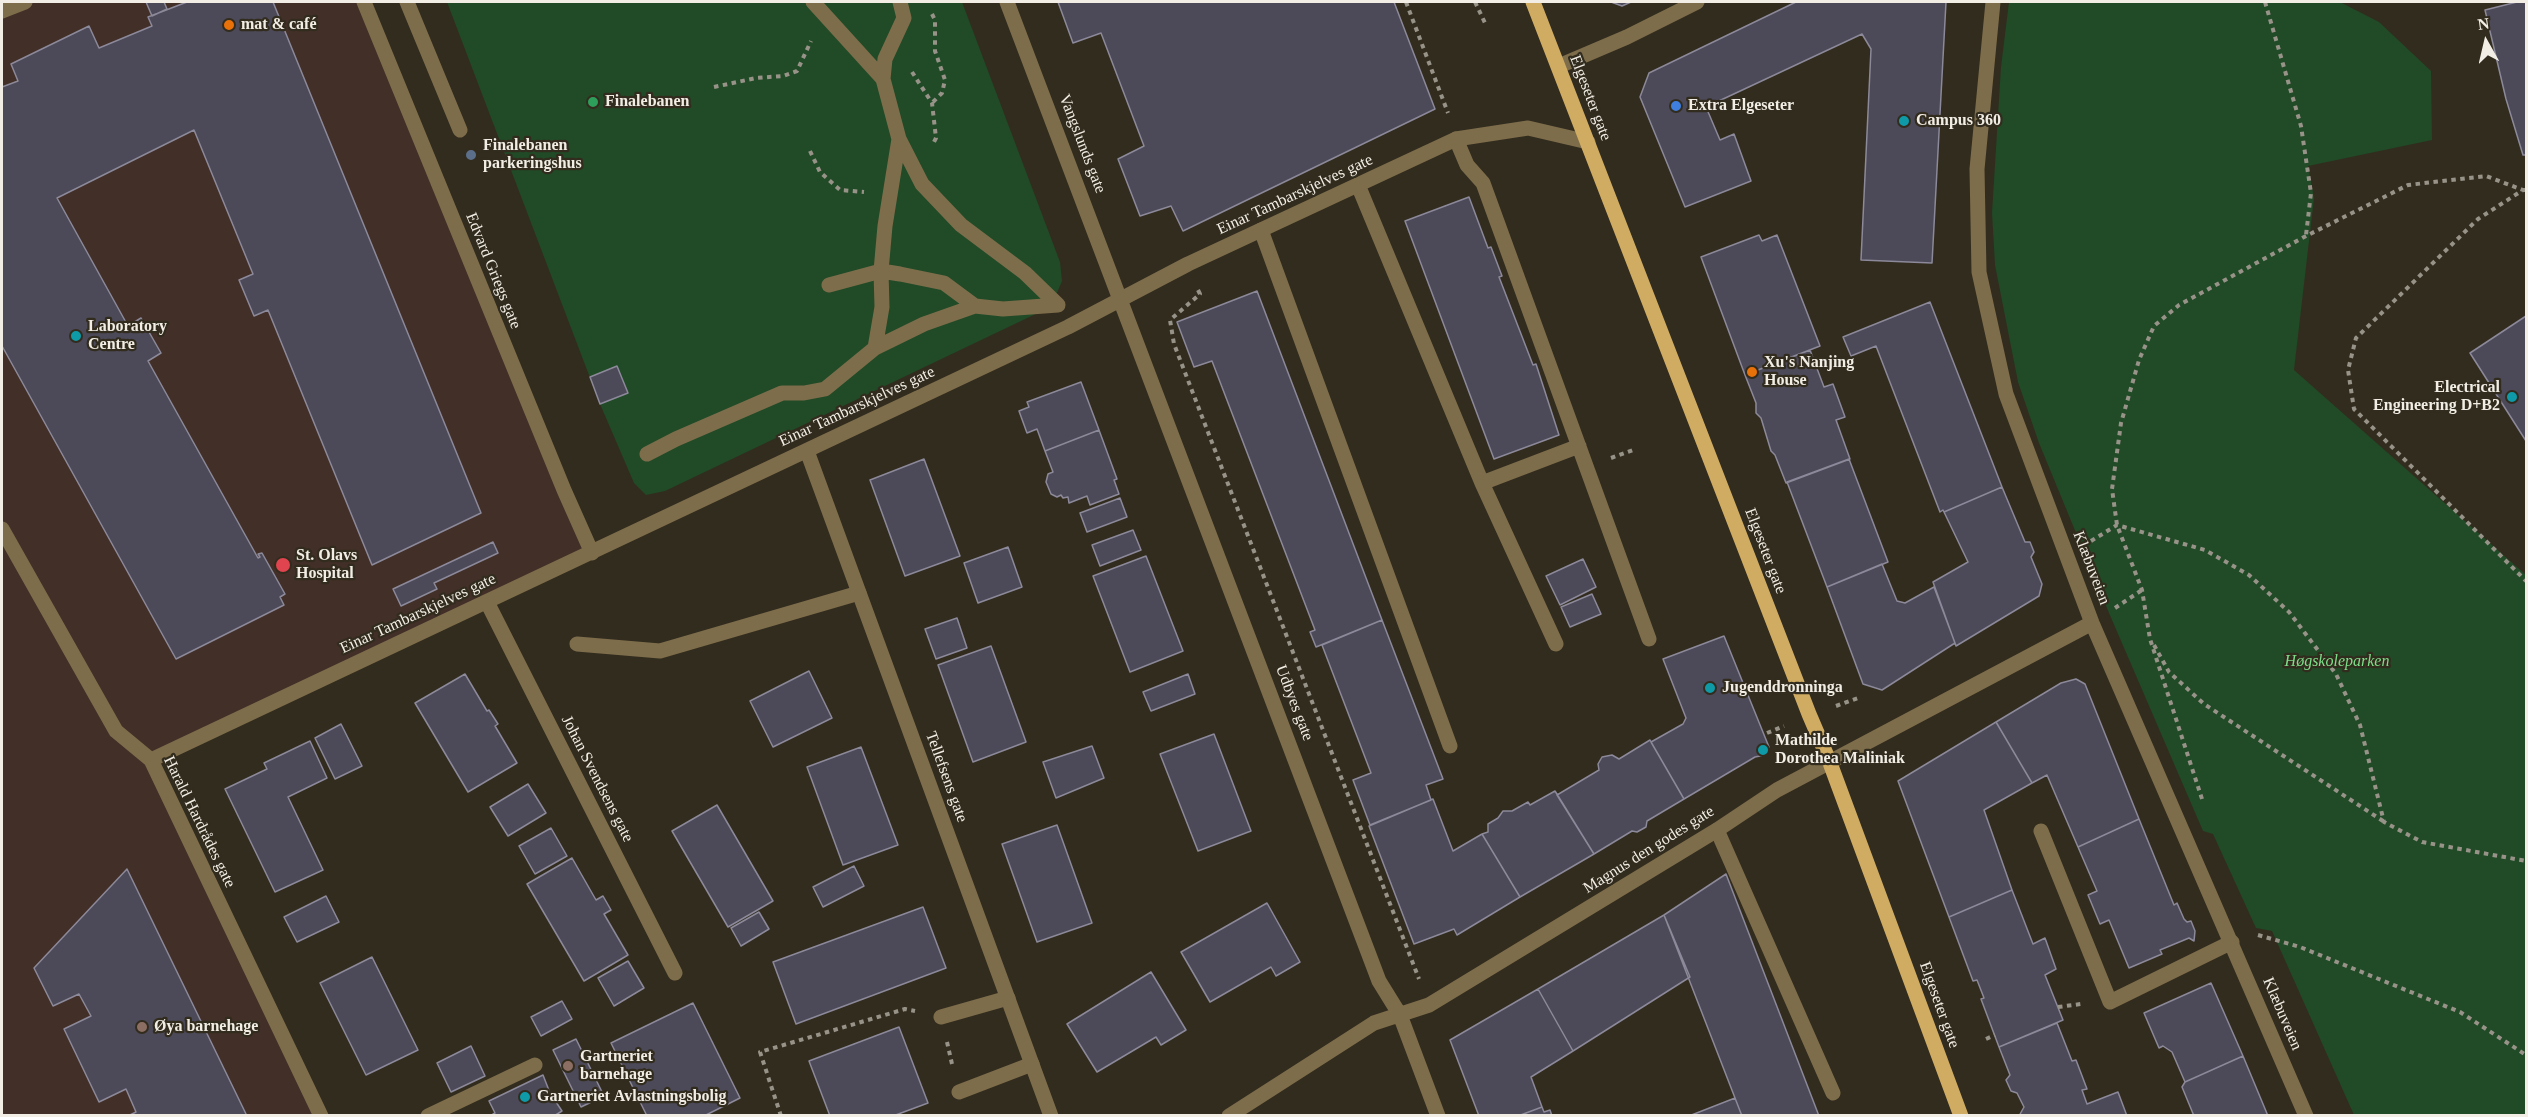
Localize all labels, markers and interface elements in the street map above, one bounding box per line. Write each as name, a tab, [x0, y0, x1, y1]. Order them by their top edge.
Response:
north arrow	[2456, 12, 2516, 72]
text: N	[2477, 14, 2490, 33]
place label: mat & café	[241, 15, 317, 35]
marker: mat & café	[222, 18, 236, 32]
street label: Elgeseter gate	[1565, 52, 1615, 144]
place label: Finalebanen	[605, 92, 689, 112]
street label: Vangslunds gate	[1054, 92, 1110, 196]
marker: Finalebanen	[586, 95, 600, 109]
place label: Extra Elgeseter	[1688, 96, 1794, 116]
marker: Extra Elgeseter	[1669, 99, 1683, 113]
place label: Campus 360	[1916, 111, 2001, 131]
marker: Campus 360	[1897, 114, 1911, 128]
place label: Finalebanen parkeringshus	[483, 136, 582, 174]
marker: Finalebanen parkeringshus	[464, 148, 478, 162]
street label: Einar Tambarskjelves gate	[1214, 150, 1376, 240]
street label: Edvard Griegs gate	[461, 210, 525, 332]
place label: Laboratory Centre	[88, 317, 167, 355]
marker: Laboratory Centre	[69, 329, 83, 343]
place label: Xu's Nanjing House	[1764, 353, 1854, 391]
street label: Einar Tambarskjelves gate	[776, 362, 938, 452]
marker: Xu's Nanjing House	[1745, 365, 1759, 379]
place label: Electrical Engineering D+B2	[2373, 378, 2500, 416]
marker: Electrical Engineering D+B2	[2505, 390, 2519, 404]
street label: Elgeseter gate	[1740, 505, 1790, 597]
street label: Klæbuveien	[2068, 528, 2114, 608]
place label: St. Olavs Hospital	[296, 546, 357, 584]
marker: St. Olavs Hospital	[274, 556, 292, 574]
street label: Einar Tambarskjelves gate	[337, 569, 499, 659]
park label: Høgskoleparken	[2285, 652, 2389, 672]
street label: Udbyes gate	[1271, 662, 1317, 744]
place label: Jugenddronninga	[1722, 678, 1843, 698]
marker: Jugenddronninga	[1703, 681, 1717, 695]
street label: Johan Svendsens gate	[557, 712, 637, 846]
street label: Tellefsens gate	[921, 729, 971, 825]
place label: Mathilde Dorothea Maliniak	[1775, 731, 1905, 769]
marker: Mathilde Dorothea Maliniak	[1756, 743, 1770, 757]
street label: Harald Hardrådes gate	[159, 753, 239, 891]
street label: Magnus den godes gate	[1580, 802, 1718, 898]
street label: Elgeseter gate	[1915, 959, 1963, 1051]
street label: Klæbuveien	[2258, 975, 2306, 1053]
place label: Øya barnehage	[154, 1017, 258, 1037]
marker: Øya barnehage	[135, 1020, 149, 1034]
place label: Gartneriet barnehage	[580, 1047, 653, 1085]
marker: Gartneriet barnehage	[561, 1059, 575, 1073]
place label: Gartneriet Avlastningsbolig	[537, 1087, 726, 1107]
marker: Gartneriet Avlastningsbolig	[518, 1090, 532, 1104]

